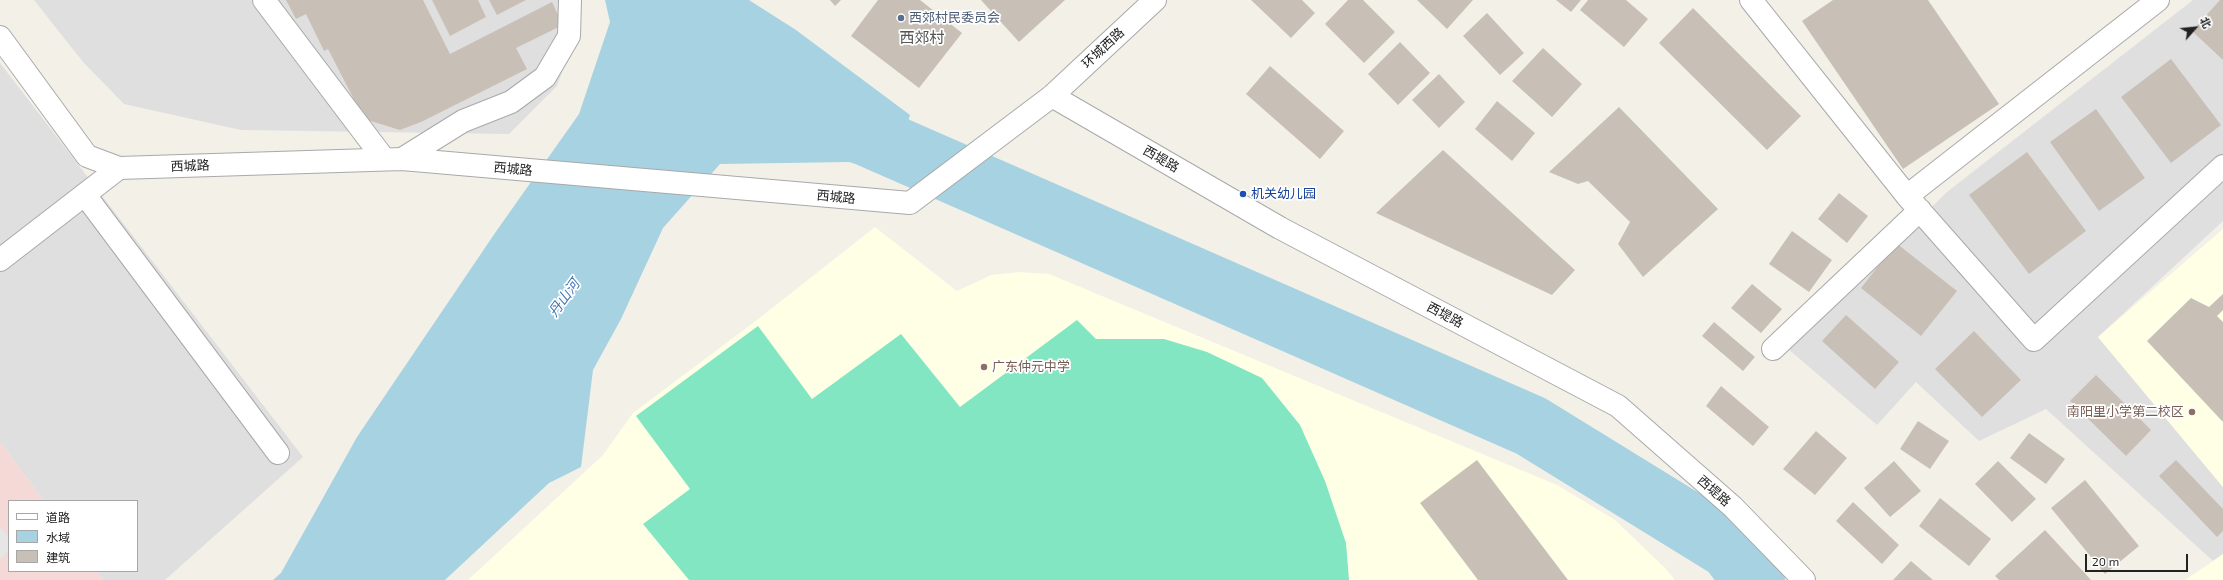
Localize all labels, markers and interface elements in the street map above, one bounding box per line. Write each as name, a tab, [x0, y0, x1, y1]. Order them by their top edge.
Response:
north arrow	[2175, 8, 2215, 48]
place label: 西郊村民委员会	[909, 10, 1000, 26]
marker: 西郊村民委员会	[896, 13, 906, 23]
text: 北	[2198, 14, 2214, 30]
street label: 环城西路	[1079, 25, 1127, 71]
district label: 西郊村	[900, 29, 944, 47]
street label: 西堤路	[1140, 142, 1182, 176]
street label: 西城路	[170, 158, 210, 174]
street label: 西城路	[493, 160, 533, 178]
place label: 机关幼儿园	[1251, 186, 1316, 202]
street label: 西城路	[816, 188, 856, 206]
marker: 机关幼儿园	[1238, 189, 1248, 199]
water label: 丹山河	[545, 276, 583, 320]
street label: 西堤路	[1424, 299, 1466, 331]
place label: 广东仲元中学	[992, 359, 1070, 375]
marker: 广东仲元中学	[979, 362, 989, 372]
place label: 南阳里小学第二校区	[2067, 404, 2184, 420]
marker: 南阳里小学第二校区	[2187, 407, 2197, 417]
street label: 西堤路	[1694, 472, 1734, 510]
legend	[8, 500, 138, 572]
text: 道路	[46, 510, 70, 524]
text: 水域	[46, 530, 70, 544]
scale bar	[2087, 546, 2190, 572]
text: 建筑	[46, 550, 70, 564]
text: 20 m	[2092, 554, 2119, 568]

